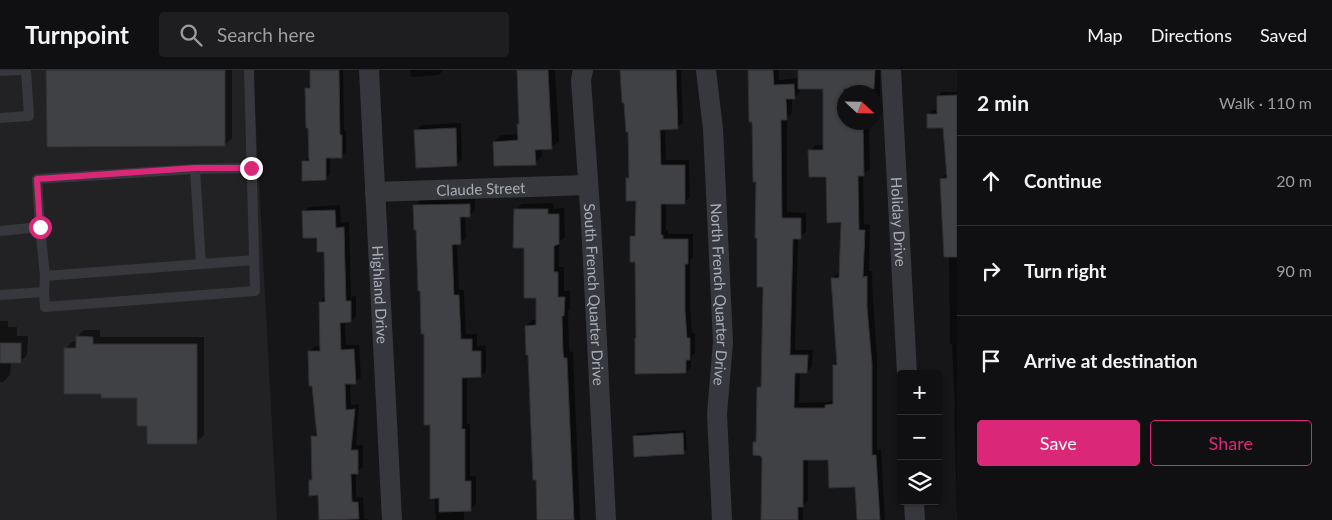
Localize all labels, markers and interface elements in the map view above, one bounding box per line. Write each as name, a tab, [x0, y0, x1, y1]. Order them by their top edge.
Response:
search box	[159, 12, 509, 57]
text: Turnpoint	[25, 20, 129, 49]
icon: search	[177, 21, 205, 49]
text: Search here	[217, 23, 315, 46]
text: Map	[1087, 24, 1123, 46]
text: Directions	[1151, 24, 1232, 46]
text: Saved	[1260, 24, 1307, 46]
north arrow	[837, 85, 882, 130]
text: 2 min	[977, 90, 1029, 115]
text: Walk · 110 m	[1219, 93, 1312, 112]
route end	[240, 157, 263, 180]
icon: ahead	[977, 167, 1005, 195]
text: Continue	[1024, 169, 1102, 192]
text: 20 m	[1276, 171, 1312, 190]
street label: Holiday Drive	[888, 177, 910, 267]
street label: Claude Street	[436, 178, 526, 199]
street label: South French Quarter Drive	[581, 203, 608, 386]
street label: North French Quarter Drive	[707, 203, 732, 386]
route start	[29, 216, 52, 239]
street label: Highland Drive	[369, 245, 392, 344]
icon: right	[977, 257, 1005, 285]
text: Turn right	[1024, 259, 1106, 282]
text: 90 m	[1276, 261, 1312, 280]
icon: arrive	[977, 347, 1005, 375]
text: Arrive at destination	[1024, 349, 1197, 372]
map controls	[897, 370, 942, 505]
button: +	[897, 370, 942, 415]
button: −	[897, 415, 942, 460]
button: Save	[977, 420, 1140, 466]
button: Share	[1150, 420, 1312, 466]
button: layers	[897, 460, 942, 505]

